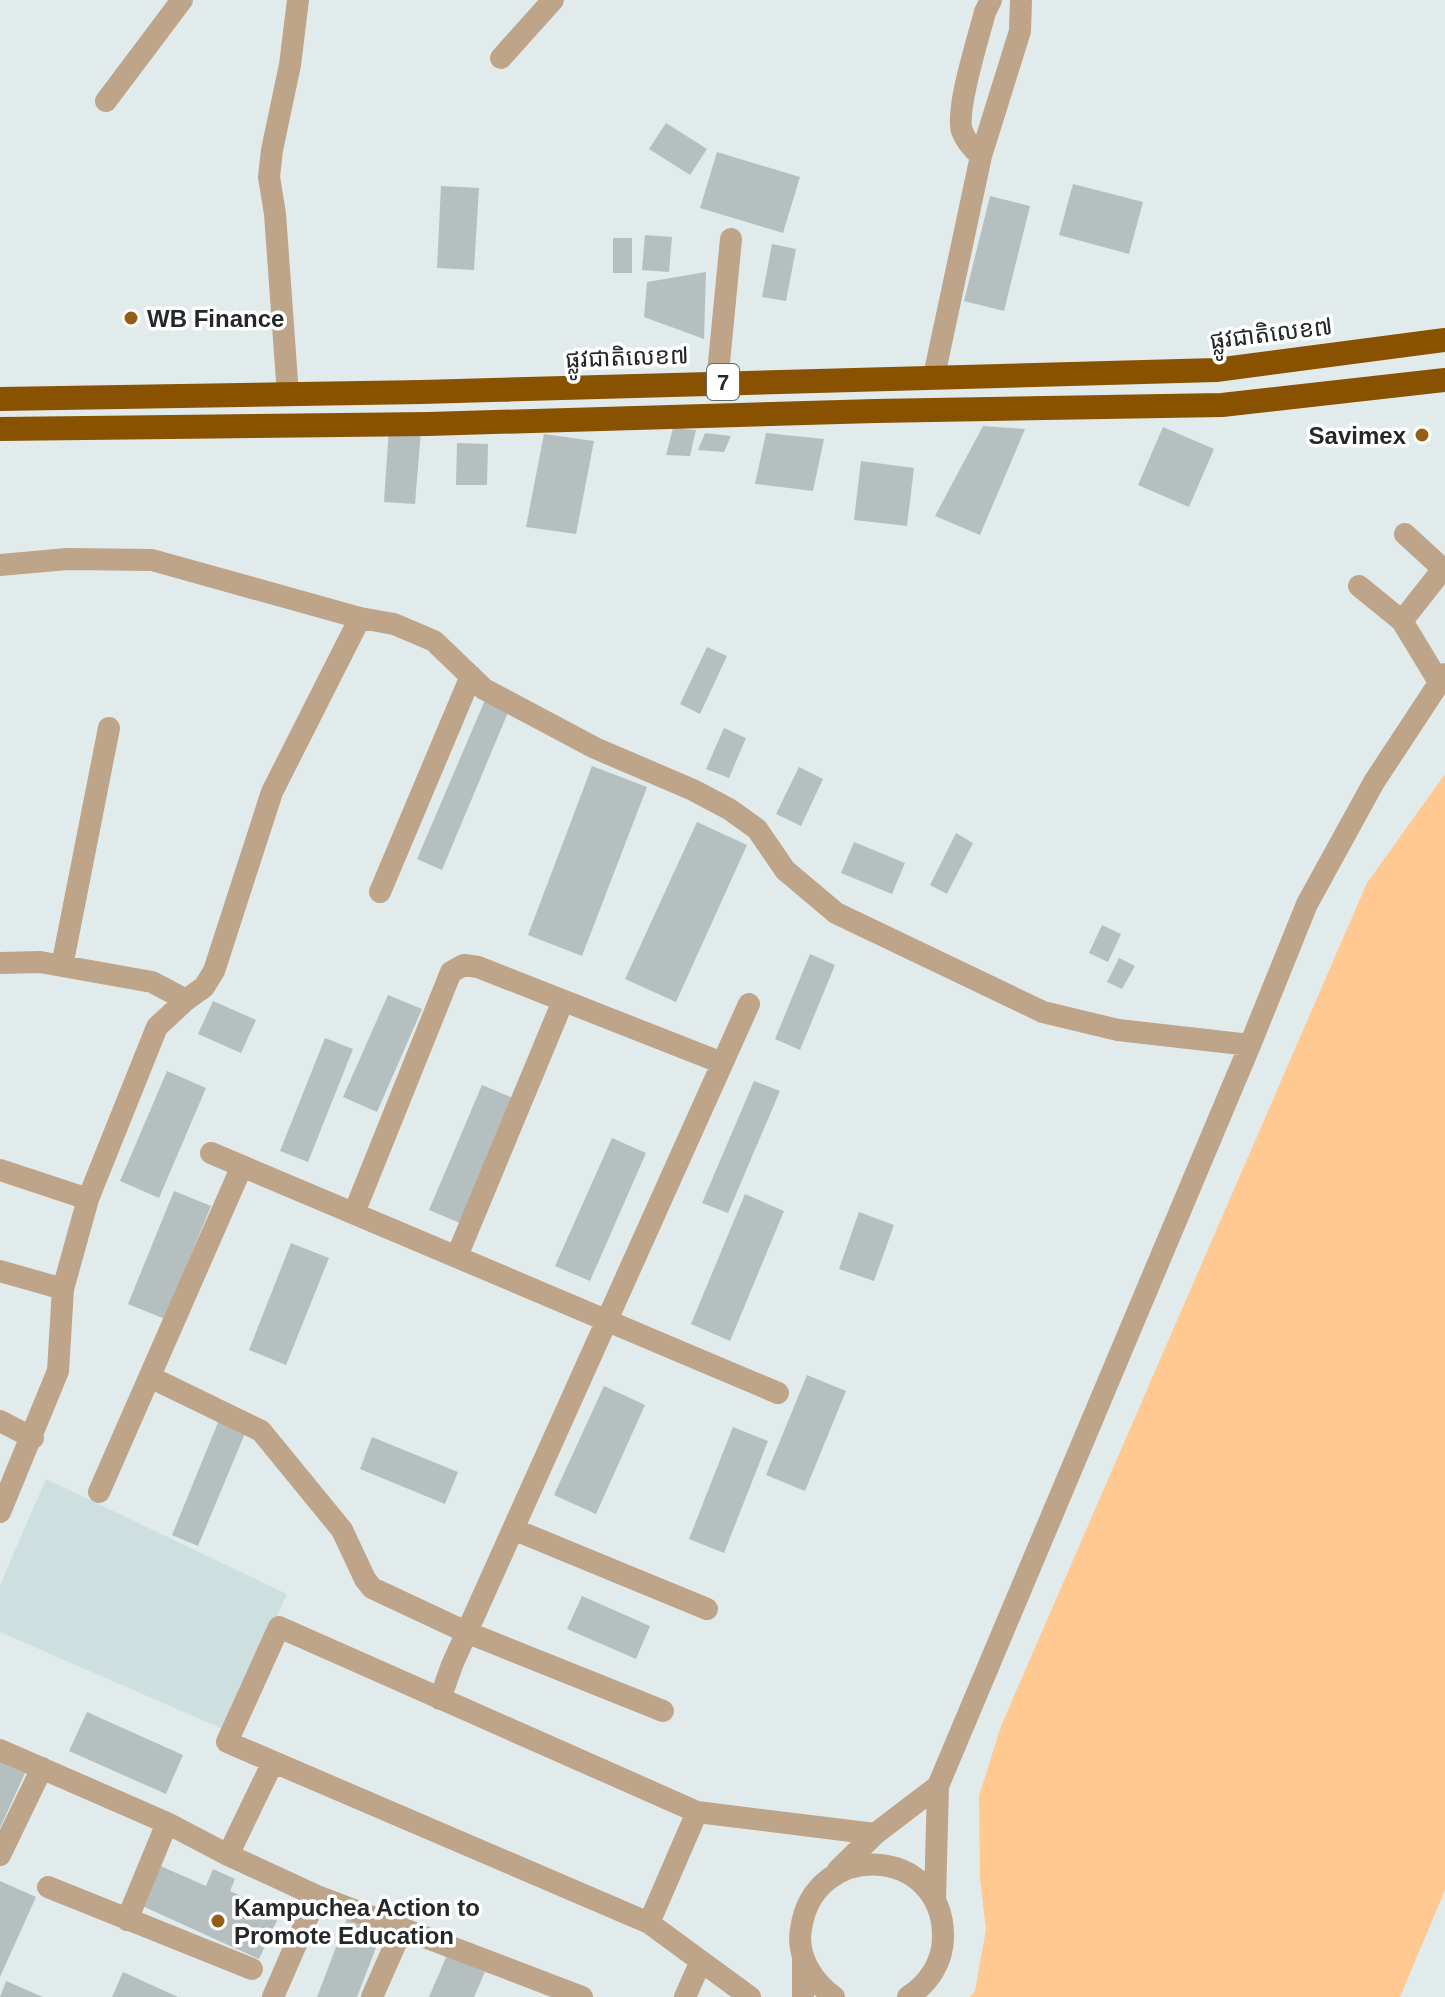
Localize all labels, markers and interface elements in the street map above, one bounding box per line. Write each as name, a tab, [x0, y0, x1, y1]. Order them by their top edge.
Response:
place label: WB Finance	[147, 305, 284, 332]
marker: WB Finance	[122, 309, 140, 327]
street label: ផ្លូវជាតិលេខ៧	[1208, 312, 1335, 363]
street label: ផ្លូវជាតិលេខ៧	[565, 341, 690, 382]
road number: 7	[707, 364, 739, 400]
place label: Savimex	[1309, 422, 1407, 449]
marker: Savimex	[1413, 426, 1431, 444]
place label: Kampuchea Action to Promote Education	[234, 1894, 480, 1949]
marker: Kampuchea Action to Promote Education	[209, 1912, 227, 1930]

